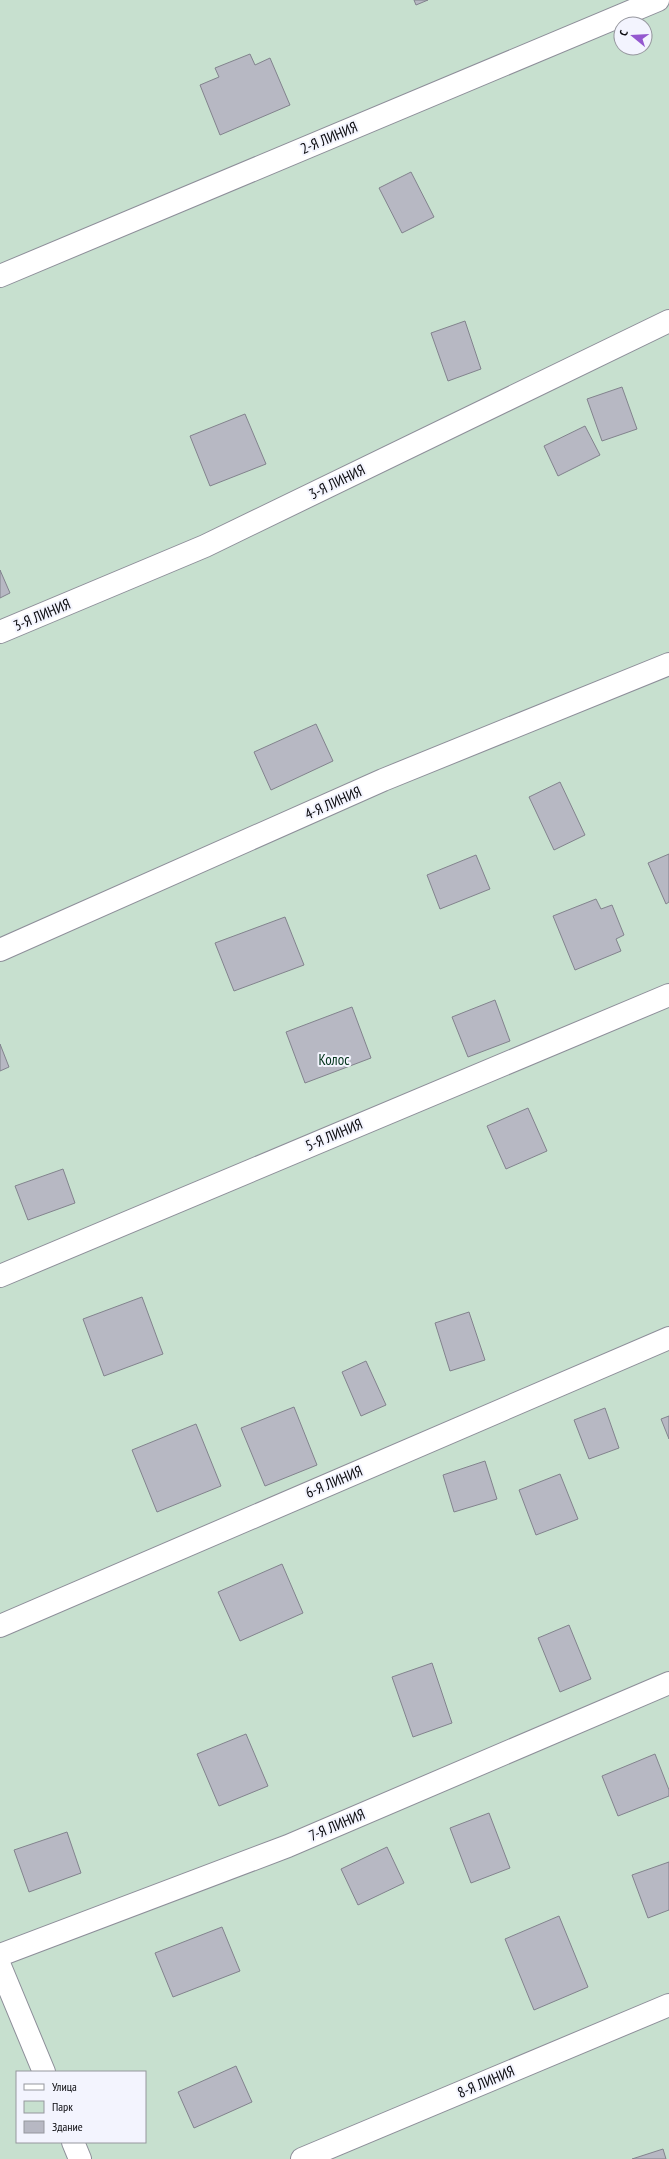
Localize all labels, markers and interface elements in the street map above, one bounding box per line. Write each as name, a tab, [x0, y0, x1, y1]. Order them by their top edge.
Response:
north arrow	[613, 16, 653, 56]
text: С	[616, 28, 631, 37]
street label: 2-Я ЛИНИЯ	[297, 117, 360, 158]
street label: 3-Я ЛИНИЯ	[306, 460, 368, 503]
street label: 3-Я ЛИНИЯ	[10, 594, 73, 635]
street label: 4-Я ЛИНИЯ	[302, 782, 364, 823]
park label: Колос	[318, 1050, 350, 1069]
street label: 5-Я ЛИНИЯ	[302, 1114, 365, 1155]
street label: 6-Я ЛИНИЯ	[302, 1461, 365, 1502]
street label: 7-Я ЛИНИЯ	[306, 1804, 368, 1845]
street label: 8-Я ЛИНИЯ	[454, 2061, 517, 2102]
legend	[16, 2071, 146, 2143]
text: Улица	[52, 2079, 77, 2094]
text: Парк	[52, 2099, 73, 2114]
text: Здание	[52, 2119, 83, 2134]

